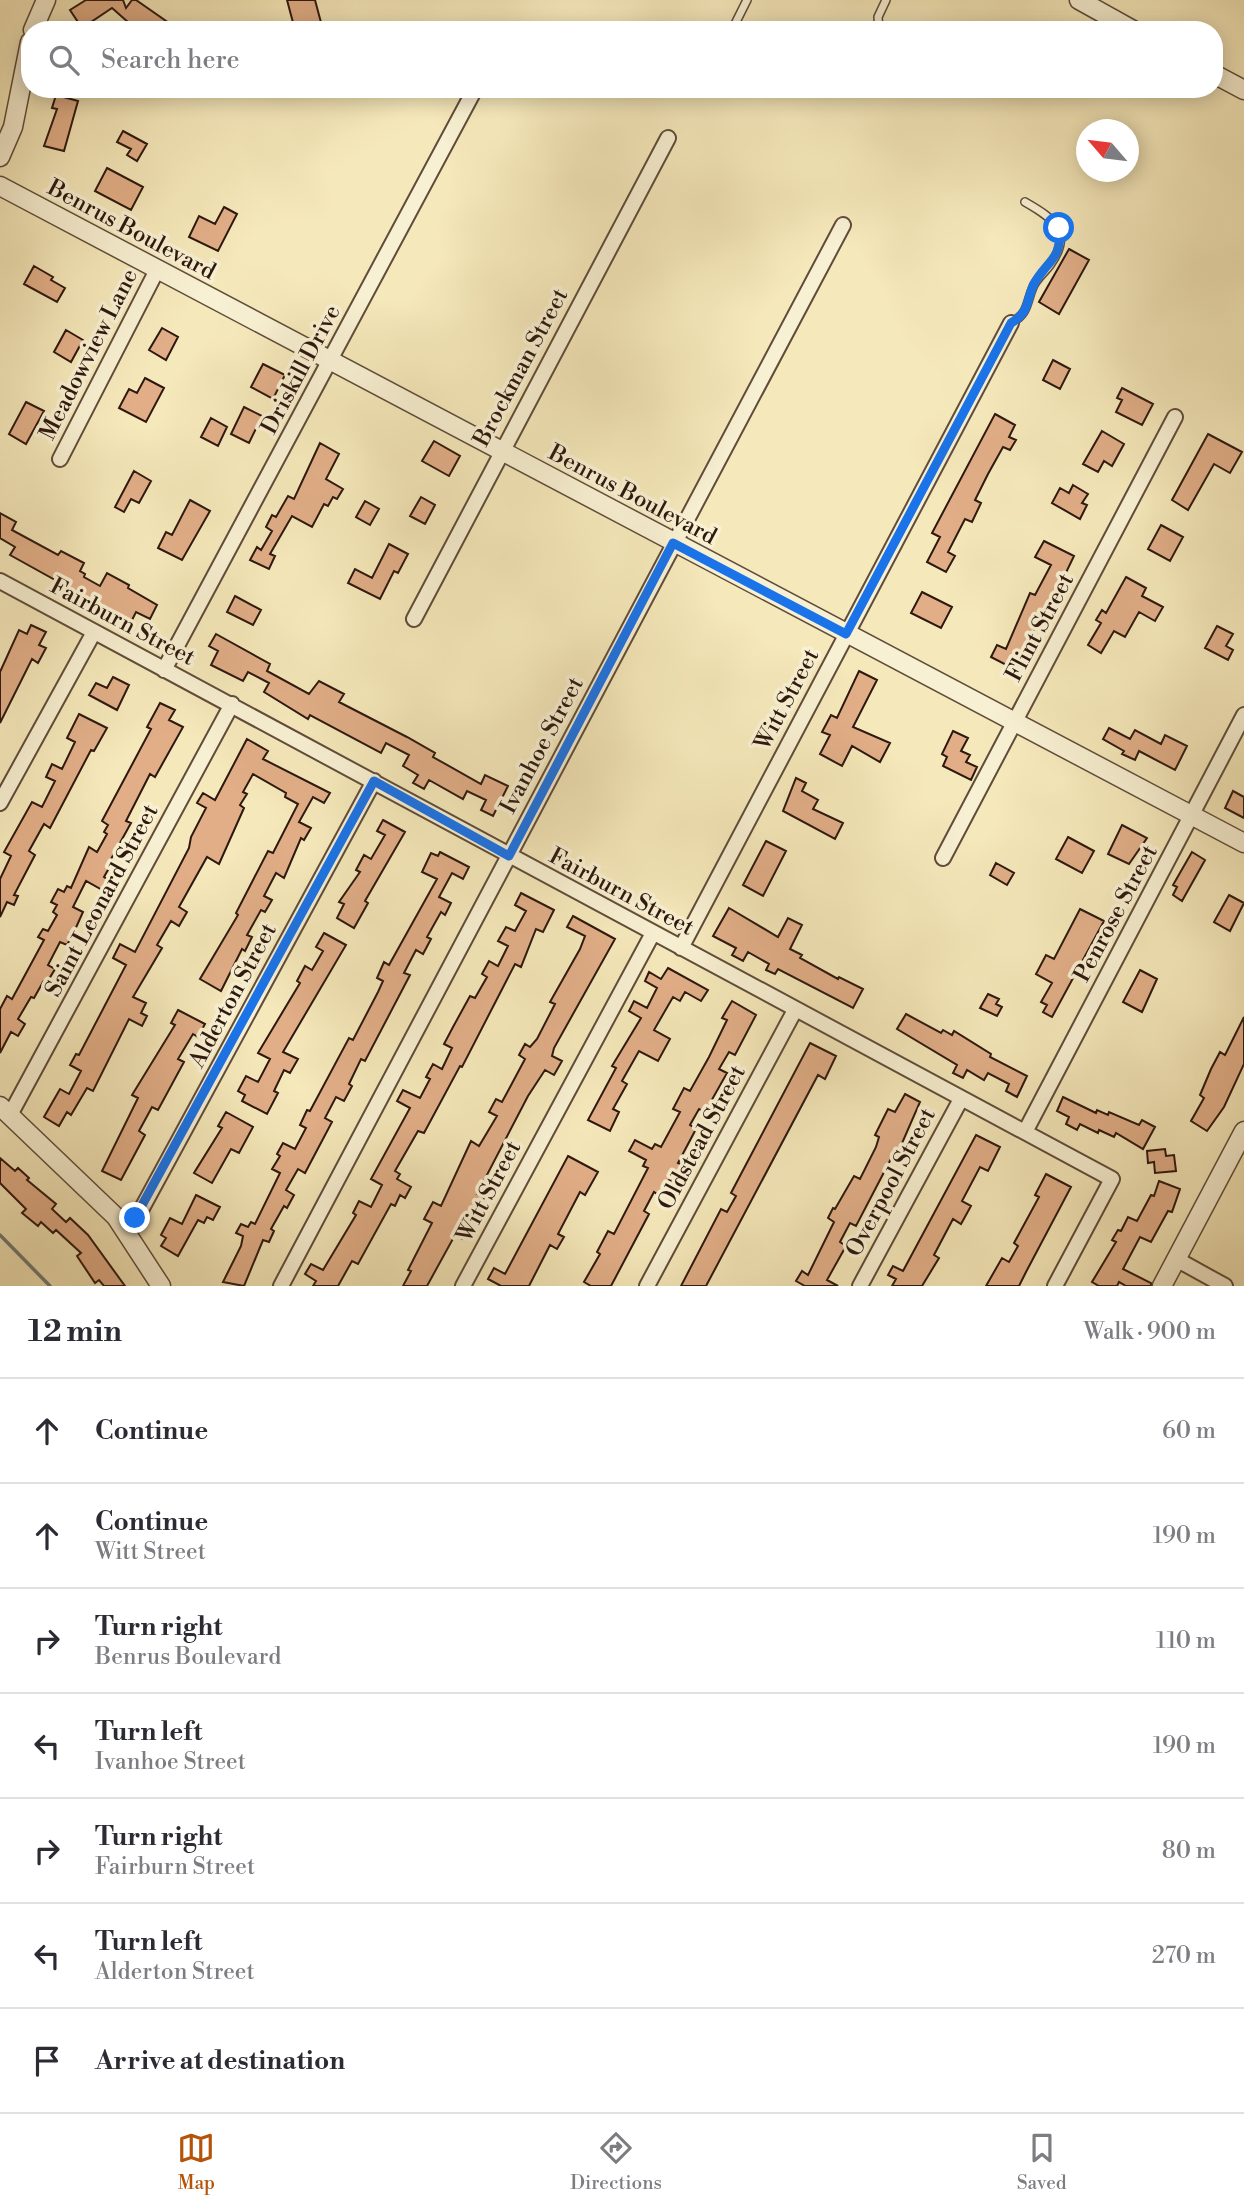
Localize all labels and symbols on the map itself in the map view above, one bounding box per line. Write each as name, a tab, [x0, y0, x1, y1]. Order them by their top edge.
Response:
north arrow	[1076, 119, 1139, 182]
street label: Benrus Boulevard	[42, 173, 220, 286]
route start	[1043, 212, 1074, 243]
street label: Meadowview Lane	[34, 264, 144, 445]
street label: Brockman Street	[467, 284, 574, 452]
street label: Driskill Drive	[255, 300, 347, 439]
street label: Benrus Boulevard	[543, 438, 721, 551]
street label: Flint Street	[1000, 569, 1080, 686]
street label: Fairburn Street	[45, 572, 200, 672]
street label: Witt Street	[748, 644, 825, 756]
street label: Ivanhoe Street	[494, 672, 590, 819]
street label: Saint Leonard Street	[39, 799, 165, 1002]
street label: Penrose Street	[1068, 840, 1164, 987]
street label: Fairburn Street	[544, 842, 699, 942]
street label: Alderton Street	[183, 918, 283, 1073]
street label: Oldstead Street	[652, 1060, 752, 1215]
street label: Overpool Street	[840, 1103, 942, 1262]
street label: Witt Street	[450, 1136, 527, 1248]
route end	[119, 1202, 150, 1233]

